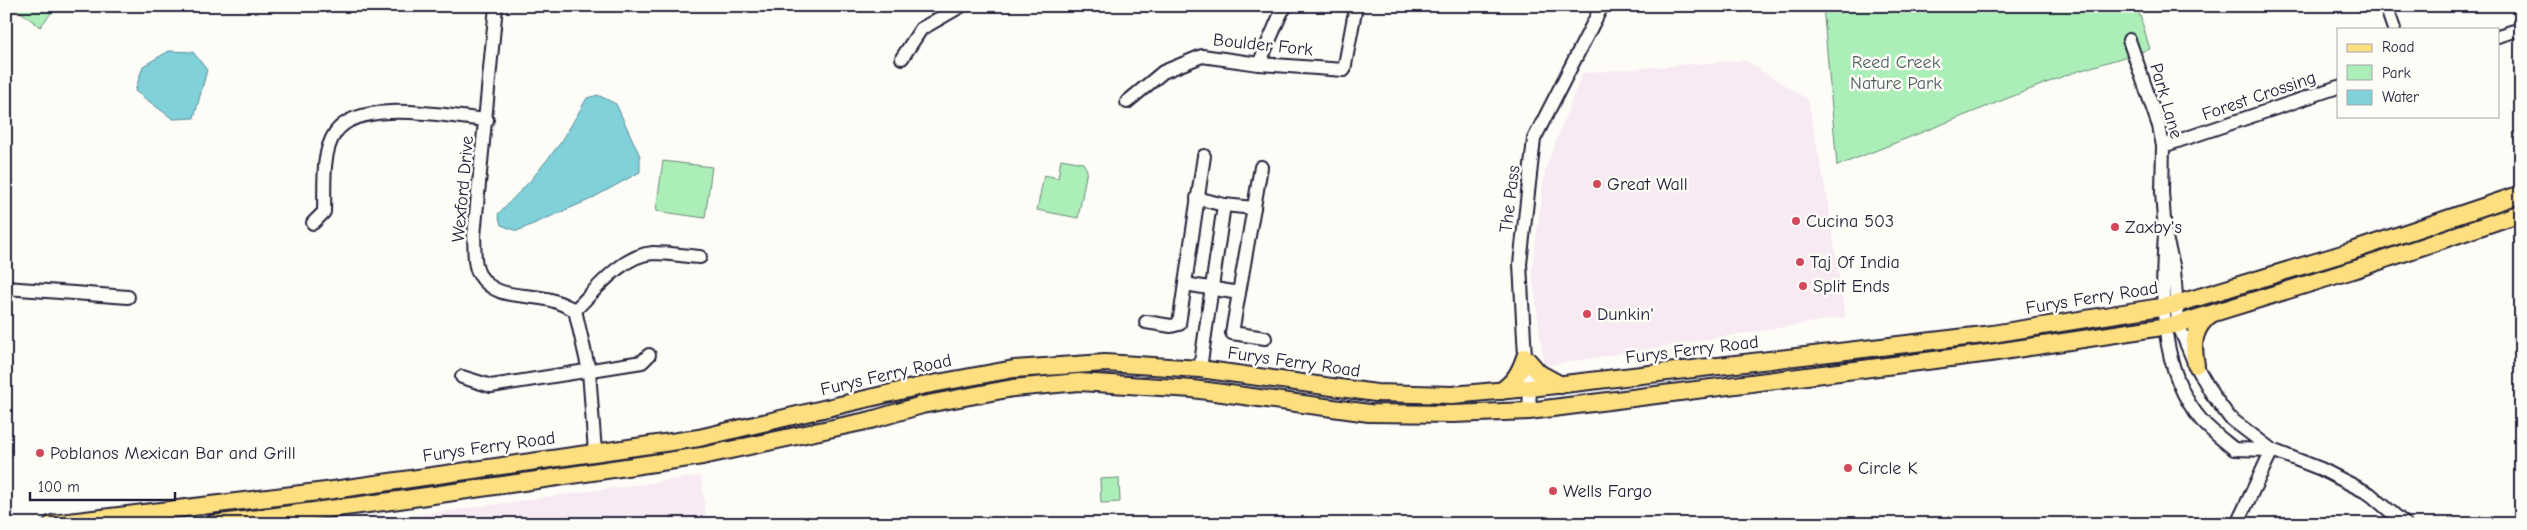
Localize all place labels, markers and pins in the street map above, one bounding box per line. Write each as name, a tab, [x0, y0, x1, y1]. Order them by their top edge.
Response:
place label: Great Wall	[1607, 174, 1688, 195]
marker: Great Wall	[1591, 178, 1603, 190]
place label: Cucina 503	[1806, 211, 1894, 232]
marker: Cucina 503	[1790, 215, 1802, 227]
place label: Zaxby's	[2125, 217, 2182, 238]
marker: Zaxby's	[2109, 221, 2121, 233]
place label: Taj Of India	[1810, 252, 1900, 273]
marker: Taj Of India	[1794, 256, 1806, 268]
place label: Split Ends	[1813, 276, 1890, 297]
marker: Split Ends	[1797, 280, 1809, 292]
place label: Dunkin'	[1597, 304, 1654, 325]
marker: Dunkin'	[1581, 308, 1593, 320]
place label: Poblanos Mexican Bar and Grill	[50, 443, 296, 464]
marker: Poblanos Mexican Bar and Grill	[34, 447, 46, 459]
place label: Circle K	[1858, 458, 1917, 479]
marker: Circle K	[1842, 462, 1854, 474]
place label: Wells Fargo	[1563, 481, 1652, 502]
marker: Wells Fargo	[1547, 485, 1559, 497]

